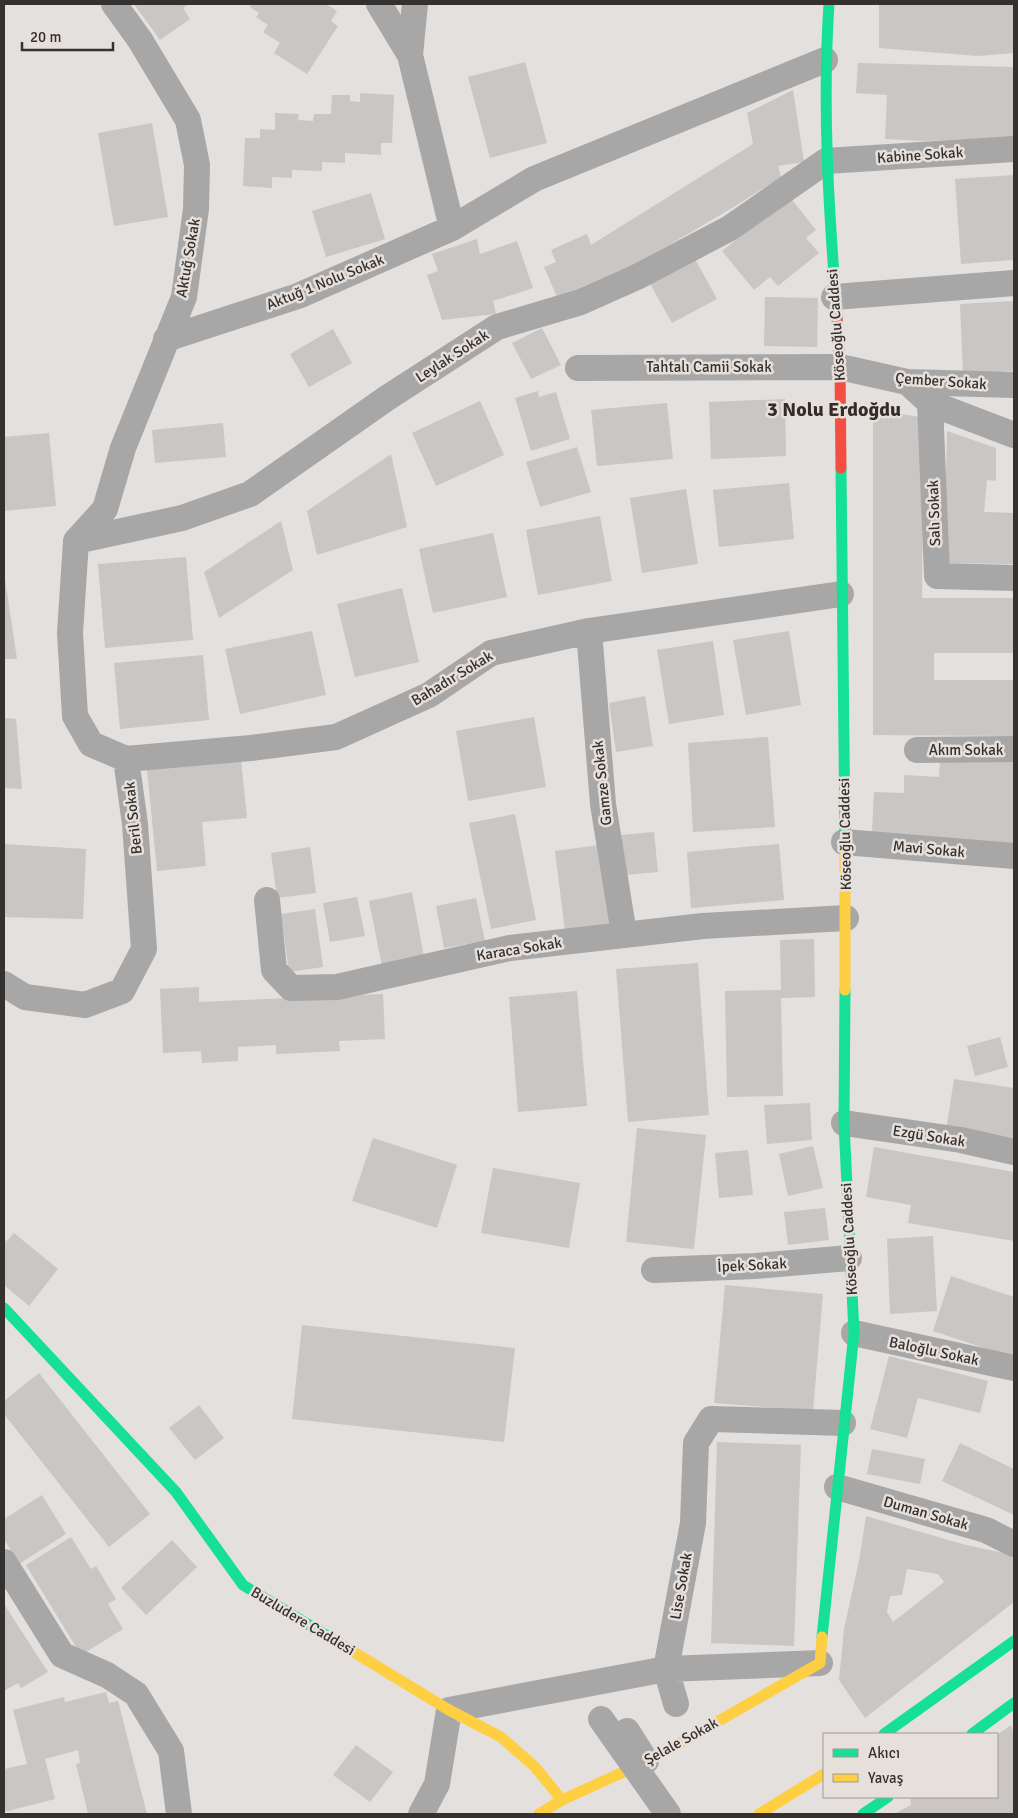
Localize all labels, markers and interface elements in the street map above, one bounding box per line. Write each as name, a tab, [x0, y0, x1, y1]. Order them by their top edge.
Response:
scale bar	[22, 20, 114, 52]
text: 20 m	[30, 28, 61, 46]
street label: Kabine Sokak	[876, 143, 964, 167]
street label: Aktuğ Sokak	[172, 217, 204, 299]
street label: Aktuğ 1 Nolu Sokak	[264, 250, 387, 314]
street label: Köseoğlu Caddesi	[823, 268, 849, 382]
street label: Leylak Sokak	[412, 325, 492, 386]
street label: Tahtalı Camii Sokak	[646, 358, 772, 376]
street label: Çember Sokak	[895, 369, 988, 393]
district label: 3 Nolu Erdoğdu	[767, 397, 901, 422]
street label: Salı Sokak	[924, 479, 944, 547]
street label: Bahadır Sokak	[408, 646, 496, 709]
street label: Gamze Sokak	[589, 739, 615, 826]
street label: Akım Sokak	[929, 741, 1004, 759]
street label: Köseoğlu Caddesi	[835, 778, 855, 890]
street label: Beril Sokak	[120, 780, 146, 855]
street label: Mavi Sokak	[892, 837, 966, 861]
street label: Karaca Sokak	[475, 933, 563, 965]
street label: Ezgü Sokak	[891, 1121, 967, 1151]
street label: Köseoğlu Caddesi	[837, 1182, 861, 1296]
street label: İpek Sokak	[717, 1254, 788, 1276]
street label: Baloğlu Sokak	[888, 1333, 981, 1369]
street label: Duman Sokak	[881, 1492, 971, 1534]
street label: Lise Sokak	[666, 1551, 696, 1621]
street label: Buzludere Caddesi	[248, 1583, 358, 1659]
street label: Şelale Sokak	[641, 1713, 722, 1769]
legend	[823, 1733, 998, 1798]
text: Akıcı	[868, 1744, 900, 1762]
text: Yavaş	[868, 1769, 904, 1787]

